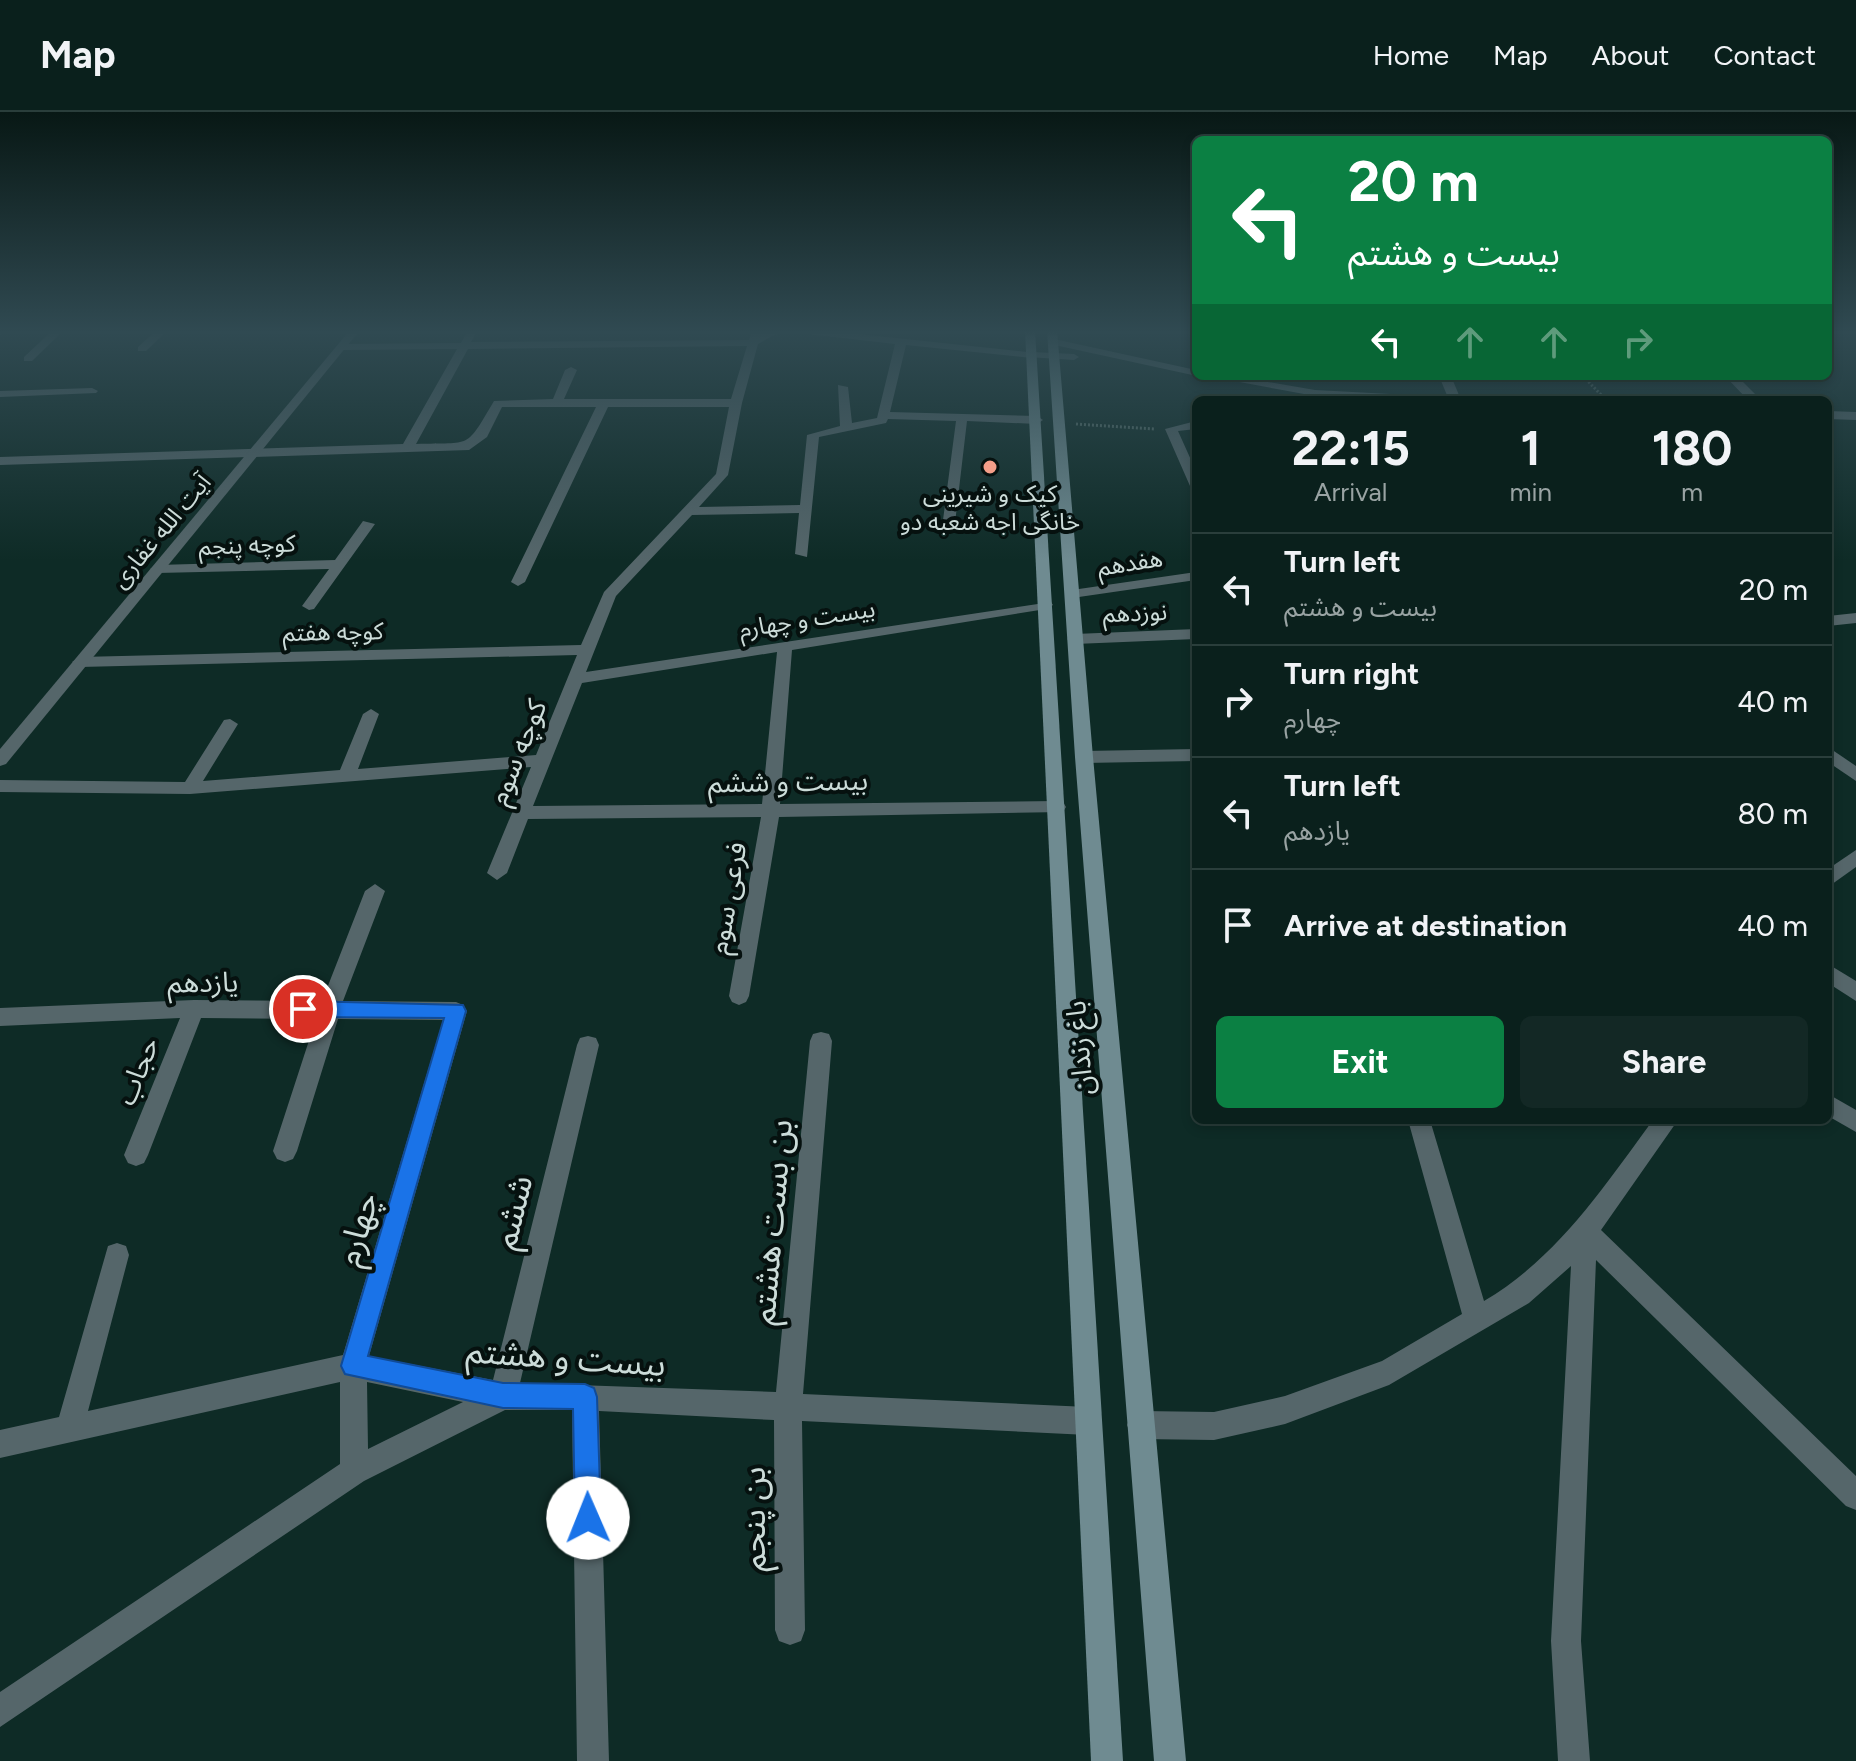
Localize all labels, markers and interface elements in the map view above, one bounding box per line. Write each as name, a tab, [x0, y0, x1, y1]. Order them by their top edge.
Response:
text: Map	[40, 32, 116, 78]
text: Home	[1373, 38, 1449, 72]
text: Map	[1493, 38, 1548, 72]
text: About	[1592, 38, 1669, 72]
text: Contact	[1713, 38, 1816, 72]
text: 20 m	[1348, 148, 1479, 215]
icon: left	[1216, 168, 1320, 272]
text: بیست و هشتم	[1348, 231, 1560, 274]
icon: left	[1364, 320, 1408, 364]
icon: ahead	[1448, 320, 1492, 364]
icon: ahead	[1532, 320, 1576, 364]
icon: right	[1616, 320, 1660, 364]
text: 22:15	[1292, 419, 1410, 477]
text: 1	[1521, 419, 1541, 477]
text: 180	[1652, 419, 1732, 477]
marker: کیک و شیرینی خانگی اجه شعبه دو	[981, 458, 999, 476]
street label: آیت الله غفاری	[105, 467, 217, 594]
text: Arrival	[1314, 476, 1387, 508]
text: min	[1509, 476, 1552, 508]
text: m	[1681, 476, 1703, 508]
place label: کیک و شیرینی خانگی اجه شعبه دو	[900, 479, 1080, 536]
street label: کوچه پنجم	[198, 528, 297, 564]
street label: هفدهم	[1095, 543, 1165, 585]
text: Turn left	[1284, 543, 1401, 580]
icon: left	[1216, 567, 1260, 611]
text: 20 m	[1739, 571, 1808, 608]
text: بیست و هشتم	[1284, 591, 1437, 623]
street label: بیست و چهارم	[737, 593, 878, 648]
street label: نوزدهم	[1102, 597, 1168, 631]
street label: کوچه هفتم	[282, 616, 385, 650]
text: Turn right	[1284, 655, 1419, 692]
icon: right	[1216, 679, 1260, 723]
text: 40 m	[1737, 683, 1808, 720]
street label: کوچه سوم	[481, 694, 557, 811]
text: چهارم	[1284, 703, 1341, 735]
street label: بیست و ششم	[708, 763, 868, 804]
text: Turn left	[1284, 767, 1401, 804]
icon: left	[1216, 791, 1260, 835]
text: 80 m	[1737, 795, 1808, 832]
text: یازدهم	[1284, 815, 1350, 847]
street label: فرعی سوم	[700, 839, 758, 957]
icon: arrive	[1216, 903, 1260, 947]
text: Arrive at destination	[1284, 907, 1567, 944]
text: 40 m	[1737, 907, 1808, 944]
street label: یازدهم	[167, 964, 239, 1005]
pin	[269, 975, 337, 1043]
icon: arrive	[281, 987, 325, 1031]
street label: باغ زندان	[1058, 999, 1104, 1097]
button: Exit	[1216, 1016, 1504, 1108]
button: Share	[1520, 1016, 1808, 1108]
street label: حجاب	[108, 1032, 166, 1110]
street label: بن بست هشتم	[742, 1118, 806, 1327]
street label: ششم	[484, 1171, 546, 1255]
street label: چهارم	[327, 1188, 392, 1272]
street label: بیست و هشتم	[464, 1330, 667, 1390]
street label: بن پنجم	[733, 1467, 779, 1571]
position arrow	[546, 1476, 630, 1560]

